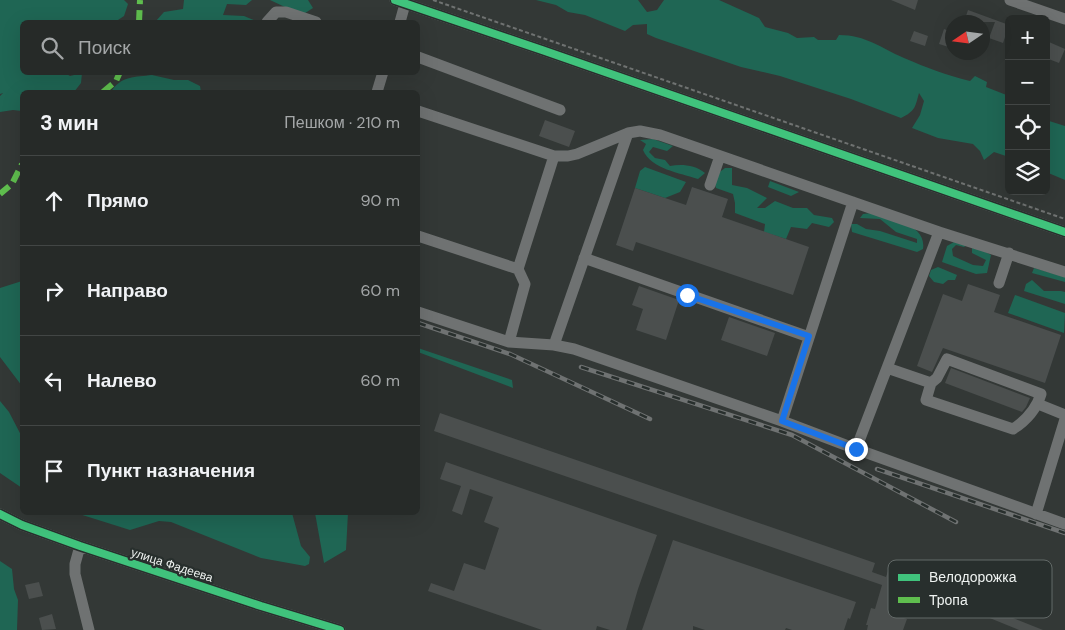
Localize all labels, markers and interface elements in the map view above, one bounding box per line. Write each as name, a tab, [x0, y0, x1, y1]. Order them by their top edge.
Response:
north arrow	[945, 15, 990, 60]
map controls	[1005, 15, 1050, 195]
button: +	[1005, 15, 1050, 60]
search box	[20, 20, 420, 75]
icon: search	[38, 34, 66, 62]
text: Поиск	[78, 35, 131, 60]
button: −	[1005, 60, 1050, 105]
button: locate	[1005, 105, 1050, 150]
text: 3 мин	[40, 109, 99, 137]
text: Пешком · 210 m	[284, 112, 400, 133]
button: layers	[1005, 150, 1050, 195]
icon: ahead	[40, 187, 68, 215]
text: Прямо	[87, 188, 149, 213]
text: 90 m	[360, 190, 400, 211]
icon: right	[40, 277, 68, 305]
text: Направо	[87, 278, 168, 303]
text: 60 m	[360, 280, 400, 301]
route start	[676, 284, 699, 307]
icon: left	[40, 367, 68, 395]
text: Налево	[87, 368, 157, 393]
text: 60 m	[360, 370, 400, 391]
route end	[845, 438, 868, 461]
icon: arrive	[40, 457, 68, 485]
text: Пункт назначения	[87, 458, 255, 483]
street label: улица Фадеева	[129, 544, 215, 586]
legend	[888, 560, 1052, 618]
text: Велодорожка	[929, 568, 1017, 586]
text: Тропа	[929, 591, 968, 609]

